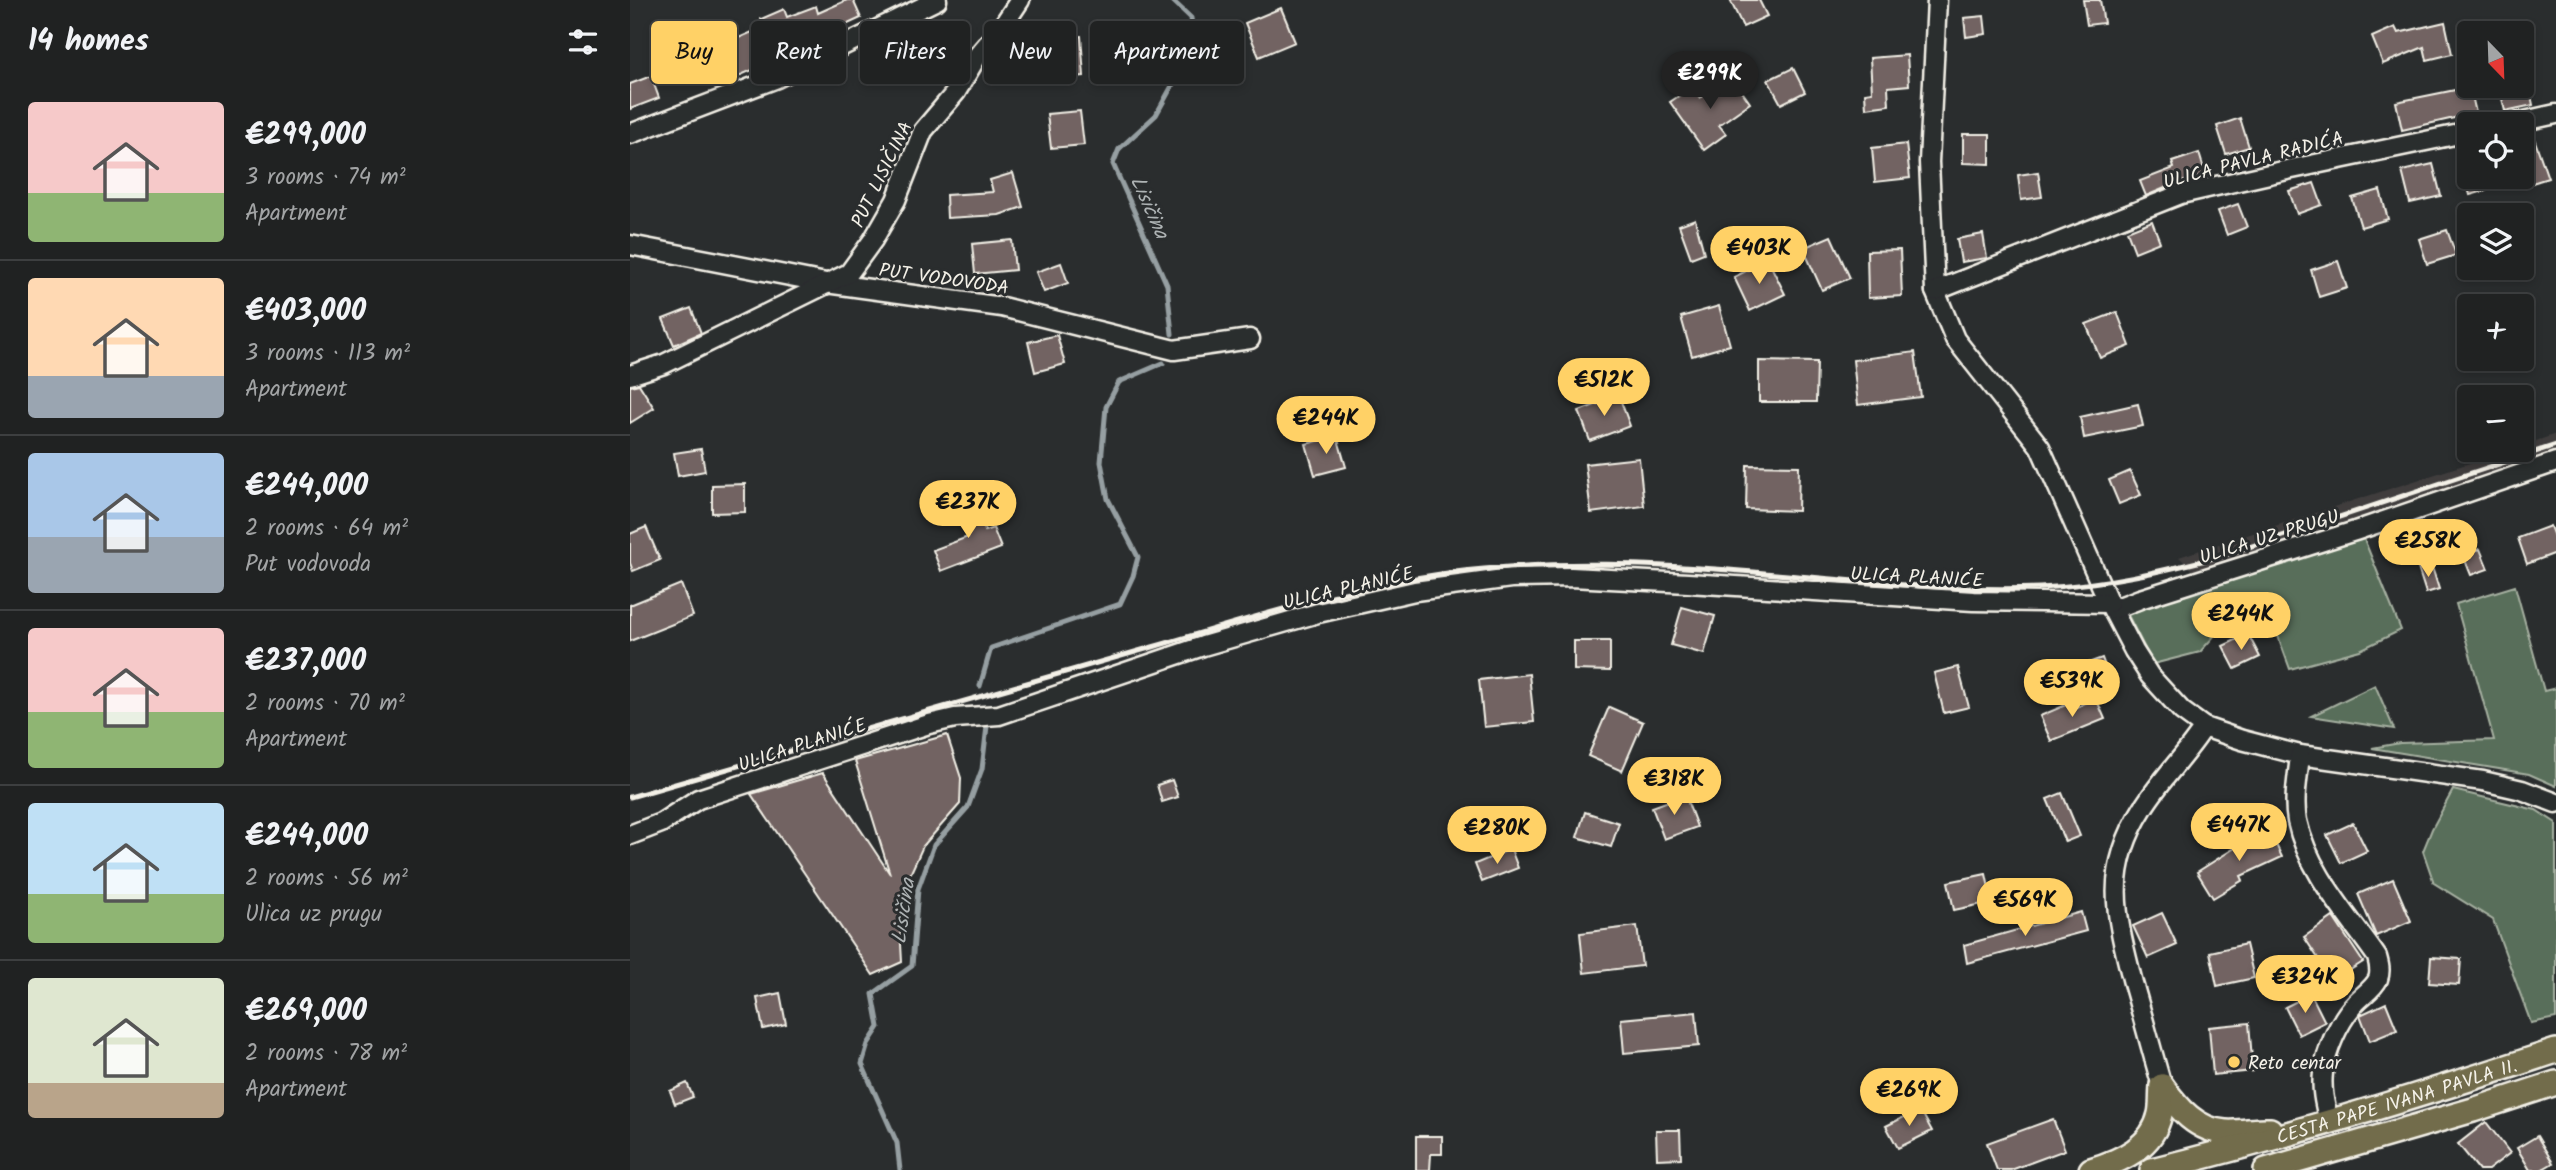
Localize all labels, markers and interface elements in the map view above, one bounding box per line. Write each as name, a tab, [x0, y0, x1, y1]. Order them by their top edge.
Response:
text: 14 homes	[28, 18, 149, 66]
chip: Buy	[651, 21, 737, 84]
chip: Rent	[751, 21, 846, 84]
chip: Filters	[860, 21, 970, 84]
chip: New	[984, 21, 1076, 84]
chip: Apartment	[1090, 21, 1244, 84]
north arrow	[2457, 21, 2534, 98]
map controls	[2457, 21, 2534, 462]
icon: filters	[564, 23, 602, 61]
pin: €299K	[1661, 52, 1759, 111]
text: €299K	[1677, 56, 1743, 92]
text: €299,000	[245, 112, 366, 160]
button: locate	[2457, 112, 2534, 189]
street label: PUT LISIČINA	[844, 117, 922, 233]
street label: ULICA PAVLA RADIĆA	[2160, 124, 2347, 198]
icon: home	[84, 130, 168, 214]
text: 3 rooms · 74 m²	[245, 160, 406, 196]
water label: Lisičina	[1120, 171, 1178, 245]
text: Apartment	[245, 196, 347, 232]
button: layers	[2457, 203, 2534, 280]
pin: €403K	[1710, 226, 1808, 286]
text: €403K	[1726, 231, 1792, 267]
street label: PUT VODOVODA	[877, 256, 1011, 304]
text: €403,000	[245, 288, 366, 336]
button: +	[2457, 294, 2534, 371]
icon: home	[84, 306, 168, 390]
text: 3 rooms · 113 m²	[245, 336, 410, 372]
pin: €512K	[1555, 358, 1653, 418]
text: €512K	[1574, 363, 1634, 399]
text: Apartment	[245, 372, 347, 408]
button: −	[2457, 385, 2534, 462]
pin: €244K	[1277, 396, 1375, 456]
text: €244K	[1293, 401, 1359, 437]
text: €244,000	[245, 463, 368, 511]
pin: €237K	[919, 480, 1017, 540]
icon: home	[84, 481, 168, 565]
text: €237K	[935, 485, 1001, 521]
street label: ULICA UZ PRUGU	[2196, 502, 2343, 573]
text: 2 rooms · 64 m²	[245, 511, 408, 547]
pin: €258K	[2379, 520, 2477, 579]
text: €258K	[2394, 524, 2462, 560]
text: Put vodovoda	[245, 547, 371, 583]
street label: ULICA PLANIĆE	[1280, 559, 1418, 619]
street label: ULICA PLANIĆE	[1850, 560, 1985, 597]
pin: €244K	[2192, 592, 2290, 652]
text: €244K	[2208, 597, 2274, 633]
text: €237,000	[245, 638, 366, 686]
icon: home	[84, 656, 168, 740]
pin: €539K	[2023, 660, 2121, 719]
text: €539K	[2040, 664, 2104, 700]
text: 2 rooms · 70 m²	[245, 686, 405, 722]
street label: ULICA PLANIĆE	[735, 711, 871, 781]
text: Apartment	[245, 722, 347, 758]
pin: €318K	[1625, 758, 1723, 817]
text: €318K	[1643, 762, 1705, 798]
pin: €447K	[2190, 804, 2288, 863]
pin: €280K	[1448, 806, 1546, 866]
text: €447K	[2207, 808, 2271, 844]
text: €280K	[1463, 811, 1531, 847]
text: €244,000	[245, 813, 368, 861]
icon: home	[84, 831, 168, 915]
text: 2 rooms · 56 m²	[245, 861, 408, 897]
water label: Lisičina	[884, 875, 926, 946]
pin: €569K	[1976, 878, 2074, 938]
text: €569K	[1993, 883, 2057, 919]
text: Ulica uz prugu	[245, 897, 382, 933]
pin: €324K	[2256, 956, 2354, 1015]
text: €324K	[2272, 960, 2338, 996]
text: €269,000	[245, 988, 367, 1036]
icon: home	[84, 1006, 168, 1090]
text: 2 rooms · 78 m²	[245, 1036, 407, 1072]
place label: Reto centar	[2248, 1049, 2343, 1079]
street label: CESTA PAPE IVANA PAVLA II.	[2273, 1052, 2521, 1153]
marker: Reto centar	[2226, 1054, 2242, 1070]
pin: €269K	[1860, 1068, 1958, 1128]
text: Apartment	[245, 1072, 347, 1108]
text: €269K	[1876, 1073, 1942, 1109]

